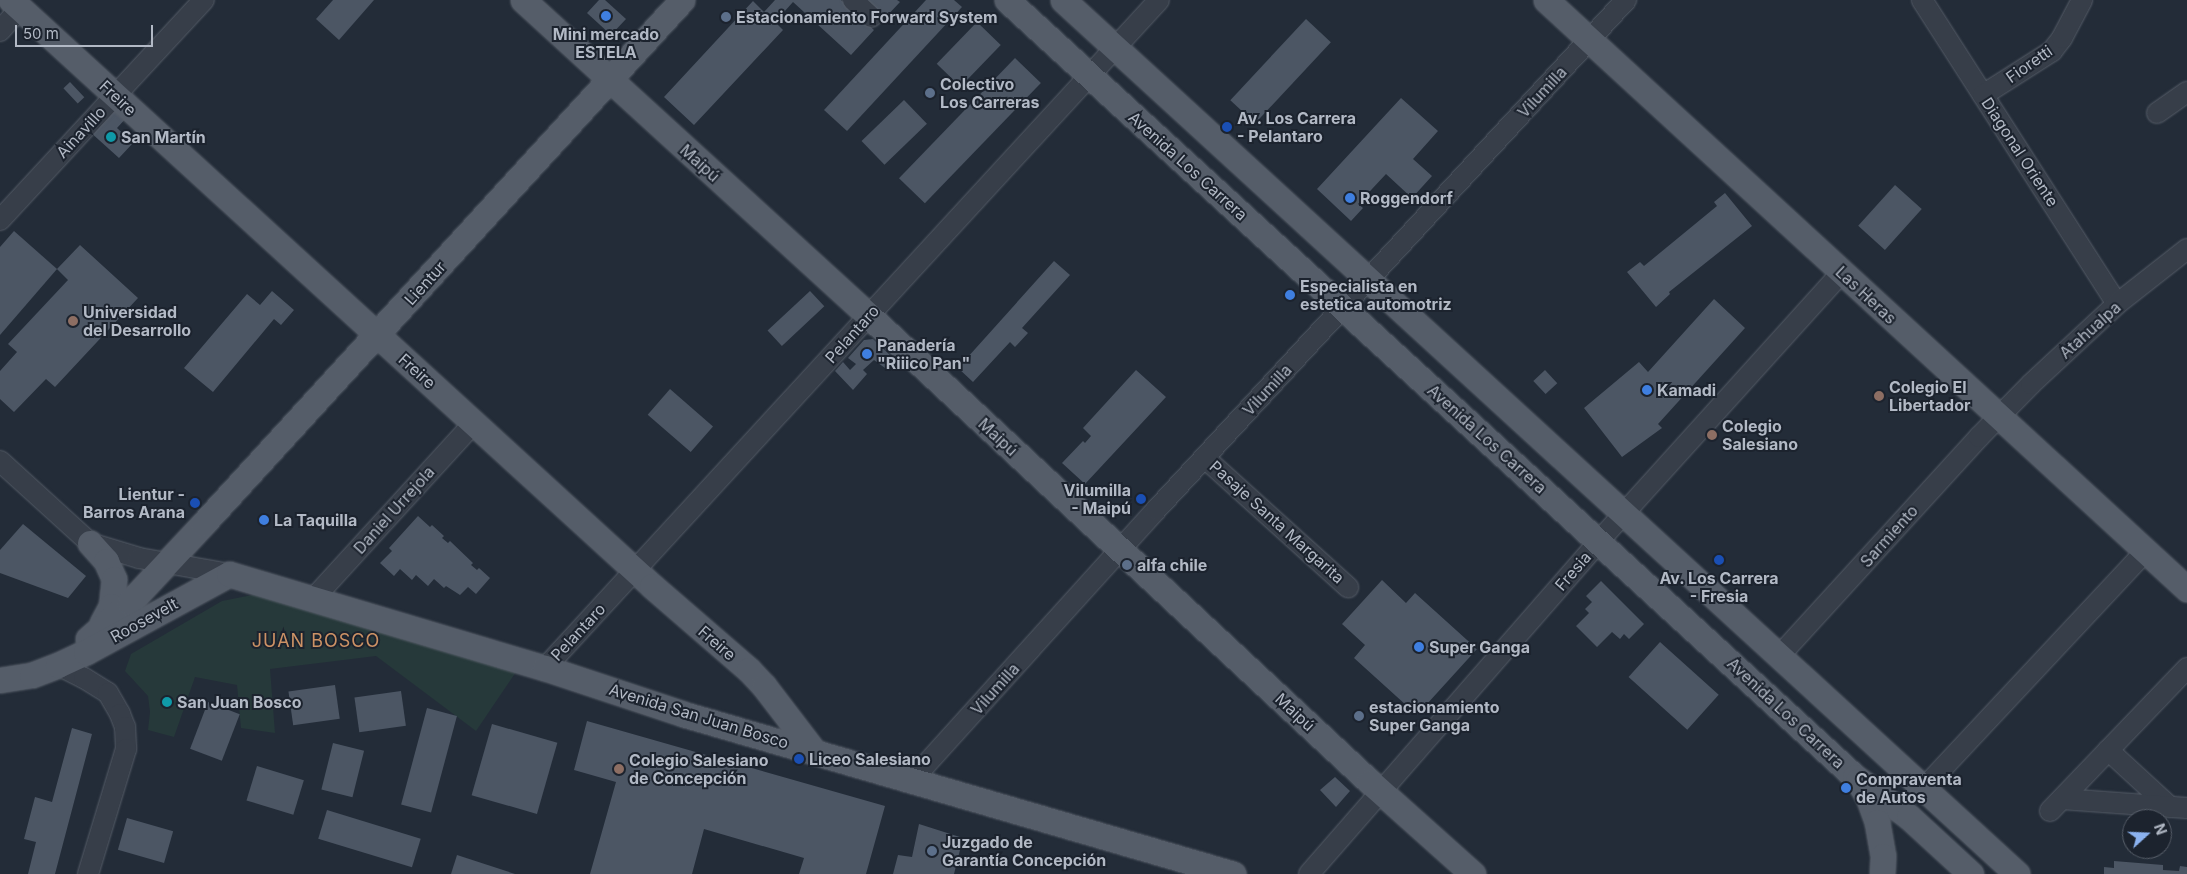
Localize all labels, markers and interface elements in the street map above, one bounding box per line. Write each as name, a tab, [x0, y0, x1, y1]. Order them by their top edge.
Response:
place label: Estacionamiento Forward System	[736, 7, 998, 27]
marker: Mini mercado ESTELA	[600, 10, 612, 22]
marker: Estacionamiento Forward System	[720, 11, 732, 23]
scale bar	[18, 15, 155, 47]
text: 50 m	[23, 24, 59, 43]
place label: Mini mercado ESTELA	[553, 24, 659, 62]
street label: Fioretti	[2002, 41, 2056, 87]
street label: Vilumilla	[1514, 62, 1570, 122]
place label: Colectivo Los Carreras	[940, 74, 1040, 112]
street label: Freire	[96, 76, 140, 120]
marker: Colectivo Los Carreras	[924, 87, 936, 99]
street label: Diagonal Oriente	[1978, 94, 2062, 210]
street label: Ainavillo	[52, 102, 110, 162]
street label: Avenida Los Carrera	[1125, 108, 1251, 224]
place label: Av. Los Carrera - Pelantaro	[1237, 108, 1357, 146]
marker: Av. Los Carrera - Pelantaro	[1221, 121, 1233, 133]
place label: San Martín	[121, 127, 206, 147]
marker: San Martín	[105, 131, 117, 143]
street label: Maipú	[676, 140, 724, 186]
place label: Roggendorf	[1360, 188, 1453, 208]
marker: Roggendorf	[1344, 192, 1356, 204]
street label: Lientur	[400, 257, 450, 309]
street label: Las Heras	[1832, 262, 1900, 328]
place label: Especialista en estetica automotriz	[1300, 276, 1452, 314]
marker: Especialista en estetica automotriz	[1284, 289, 1296, 301]
street label: Atahualpa	[2055, 298, 2125, 362]
street label: Pelantaro	[821, 301, 883, 367]
place label: Universidad del Desarrollo	[83, 302, 191, 340]
marker: Universidad del Desarrollo	[67, 315, 79, 327]
place label: Panadería "Riiico Pan"	[877, 335, 970, 373]
marker: Panadería "Riiico Pan"	[861, 348, 873, 360]
street label: Freire	[395, 349, 439, 393]
street label: Vilumilla	[1239, 360, 1295, 420]
place label: Colegio El Libertador	[1889, 377, 1970, 415]
place label: Kamadi	[1657, 380, 1716, 400]
street label: Avenida Los Carrera	[1424, 381, 1550, 497]
marker: Kamadi	[1641, 384, 1653, 396]
marker: Colegio El Libertador	[1873, 390, 1885, 402]
street label: Maipú	[974, 414, 1022, 460]
place label: Colegio Salesiano	[1722, 416, 1798, 454]
marker: Colegio Salesiano	[1706, 429, 1718, 441]
street label: Pasaje Santa Margarita	[1206, 457, 1348, 587]
street label: Daniel Urrejola	[350, 462, 438, 558]
place label: Vilumilla - Maipú	[1064, 480, 1131, 518]
place label: Lientur - Barros Arana	[83, 484, 185, 522]
marker: Vilumilla - Maipú	[1135, 493, 1147, 505]
marker: Lientur - Barros Arana	[189, 497, 201, 509]
street label: Sarmiento	[1856, 501, 1922, 571]
place label: La Taquilla	[274, 510, 357, 530]
marker: La Taquilla	[258, 514, 270, 526]
street label: Fresia	[1551, 548, 1595, 594]
marker: Av. Los Carrera - Fresia	[1713, 554, 1725, 566]
place label: alfa chile	[1137, 555, 1207, 575]
marker: alfa chile	[1121, 559, 1133, 571]
place label: Av. Los Carrera - Fresia	[1659, 568, 1779, 606]
street label: Roosevelt	[107, 594, 181, 646]
street label: Pelantaro	[547, 599, 609, 665]
street label: Freire	[694, 622, 740, 664]
district label: JUAN BOSCO	[251, 630, 381, 652]
place label: Super Ganga	[1429, 637, 1530, 657]
marker: Super Ganga	[1413, 641, 1425, 653]
street label: Avenida Los Carrera	[1723, 654, 1849, 772]
street label: Vilumilla	[967, 659, 1023, 719]
street label: Avenida San Juan Bosco	[607, 680, 791, 752]
street label: Maipú	[1271, 689, 1319, 735]
place label: San Juan Bosco	[177, 692, 301, 712]
marker: San Juan Bosco	[161, 696, 173, 708]
place label: estacionamiento Super Ganga	[1369, 697, 1499, 735]
marker: estacionamiento Super Ganga	[1353, 710, 1365, 722]
place label: Liceo Salesiano	[809, 749, 931, 769]
place label: Colegio Salesiano de Concepción	[629, 750, 769, 788]
marker: Liceo Salesiano	[793, 753, 805, 765]
marker: Colegio Salesiano de Concepción	[613, 763, 625, 775]
place label: Compraventa de Autos	[1856, 769, 1962, 807]
marker: Compraventa de Autos	[1840, 782, 1852, 794]
north arrow	[2122, 809, 2172, 859]
text: N	[2151, 821, 2170, 837]
place label: Juzgado de Garantía Concepción	[942, 832, 1106, 870]
marker: Juzgado de Garantía Concepción	[926, 845, 938, 857]

